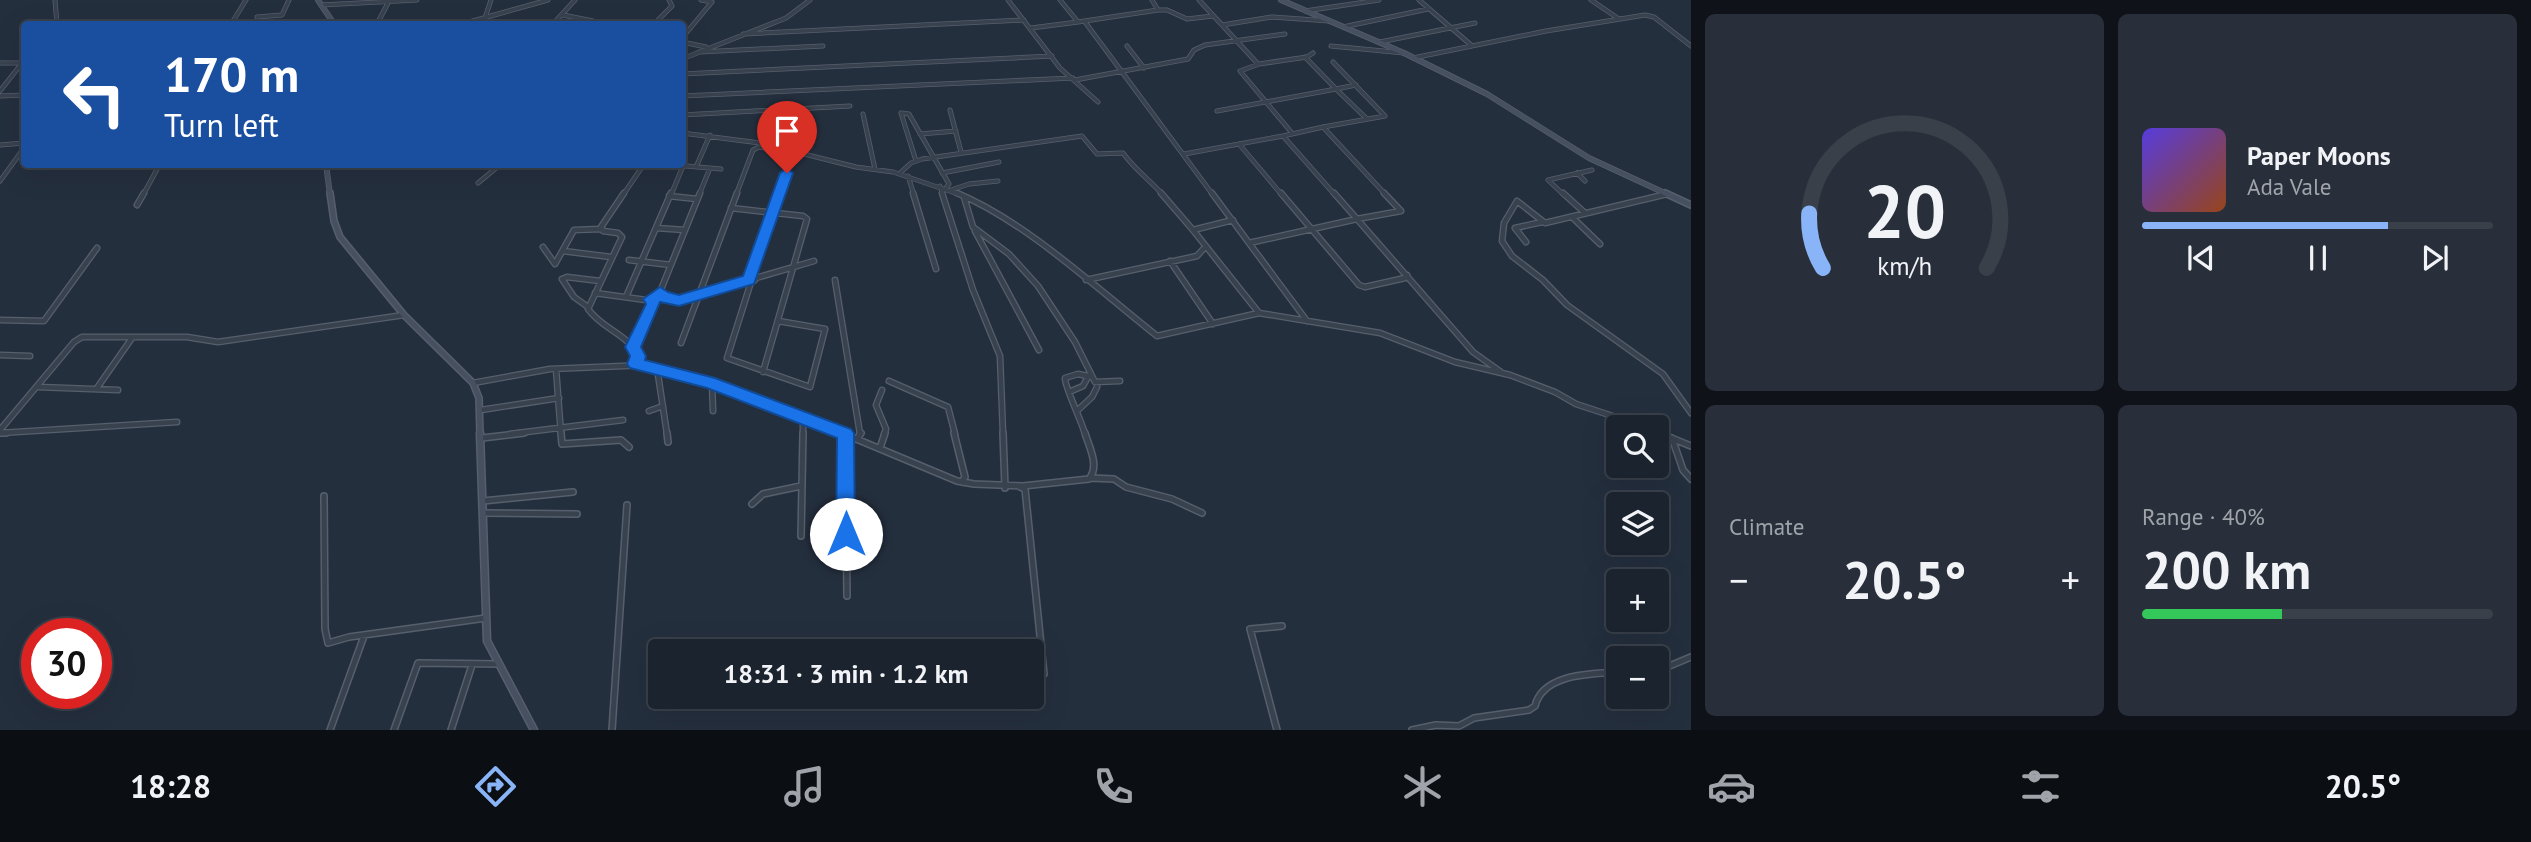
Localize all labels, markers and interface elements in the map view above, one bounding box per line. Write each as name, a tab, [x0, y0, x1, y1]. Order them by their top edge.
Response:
text: 170 m	[164, 42, 299, 106]
icon: left	[49, 49, 140, 140]
pin	[757, 101, 817, 173]
text: Turn left	[164, 104, 279, 146]
icon: arrive	[768, 112, 806, 150]
text: Paper Moons	[2247, 139, 2391, 172]
text: 20	[1863, 165, 1946, 259]
text: Ada Vale	[2247, 172, 2331, 201]
icon: previous	[2182, 239, 2220, 277]
icon: pause	[2299, 239, 2337, 277]
icon: next	[2416, 239, 2454, 277]
text: km/h	[1877, 250, 1932, 282]
map controls	[1606, 415, 1669, 709]
button: search	[1606, 415, 1669, 478]
button: layers	[1606, 492, 1669, 555]
position arrow	[809, 497, 883, 571]
text: Range · 40%	[2142, 502, 2265, 531]
text: Climate	[1729, 512, 1804, 541]
text: 200 km	[2142, 536, 2311, 603]
text: 20.5°	[1843, 546, 1966, 613]
text: −	[1729, 555, 1748, 604]
text: +	[2061, 555, 2080, 604]
button: +	[1606, 569, 1669, 632]
speed limit sign: 30	[21, 618, 112, 709]
button: −	[1606, 646, 1669, 709]
text: 18:31 · 3 min · 1.2 km	[724, 657, 969, 690]
icon: directions	[471, 762, 520, 811]
icon: music	[780, 762, 829, 811]
icon: phone	[1089, 762, 1138, 811]
icon: climate	[1398, 762, 1447, 811]
icon: car	[1707, 762, 1756, 811]
icon: filters	[2016, 762, 2065, 811]
text: 18:28	[130, 765, 211, 807]
text: 20.5°	[2325, 765, 2401, 807]

